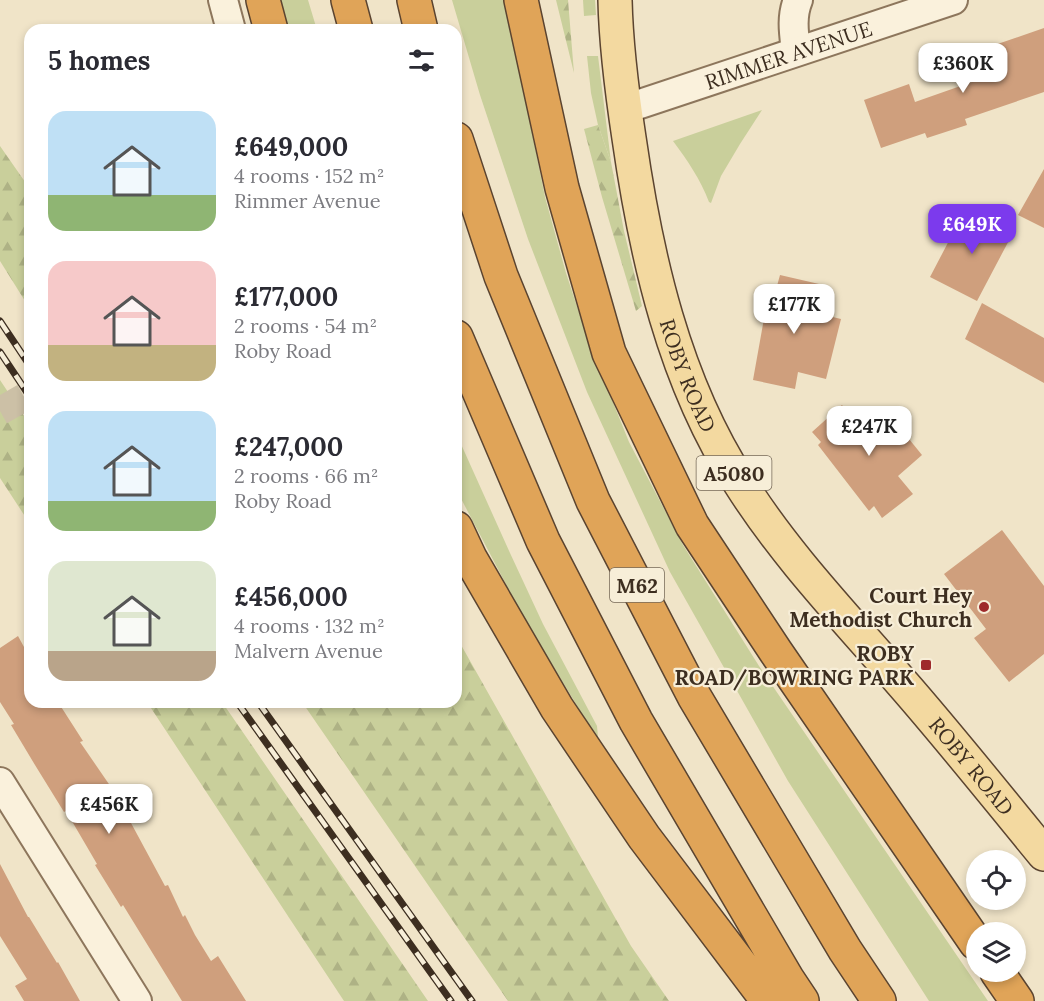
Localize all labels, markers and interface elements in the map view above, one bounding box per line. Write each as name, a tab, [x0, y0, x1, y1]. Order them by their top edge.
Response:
street label: RIMMER AVENUE	[701, 14, 875, 95]
pin: £360K	[921, 43, 1005, 94]
text: 5 homes	[48, 44, 150, 77]
icon: filters	[405, 44, 438, 77]
text: £360K	[932, 50, 994, 75]
text: £649,000	[234, 130, 348, 163]
icon: home	[96, 135, 168, 207]
text: 4 rooms · 152 m²	[234, 163, 384, 188]
text: Rimmer Avenue	[234, 188, 381, 213]
pin: £649K	[930, 204, 1014, 255]
text: £649K	[942, 211, 1002, 236]
text: £177,000	[234, 280, 338, 313]
pin: £177K	[752, 284, 836, 335]
icon: home	[96, 285, 168, 357]
text: £177K	[768, 291, 820, 316]
text: 2 rooms · 54 m²	[234, 313, 377, 338]
street label: ROBY ROAD	[654, 315, 722, 437]
text: Roby Road	[234, 338, 332, 363]
pin: £247K	[827, 406, 911, 457]
text: £247K	[841, 413, 897, 438]
text: £247,000	[234, 430, 343, 463]
icon: home	[96, 435, 168, 507]
road number: A5080	[696, 456, 771, 490]
text: 2 rooms · 66 m²	[234, 463, 379, 488]
text: Roby Road	[234, 488, 332, 513]
road number: M62	[610, 568, 664, 602]
text: £456,000	[234, 580, 348, 613]
place label: Court Hey Methodist Church	[789, 582, 972, 633]
icon: home	[96, 585, 168, 657]
marker: Court Hey Methodist Church	[977, 600, 991, 614]
text: 4 rooms · 132 m²	[234, 613, 385, 638]
text: Malvern Avenue	[234, 638, 383, 663]
place label: ROBY ROAD/BOWRING PARK	[674, 640, 914, 691]
marker: ROBY ROAD/BOWRING PARK	[919, 658, 933, 672]
street label: ROBY ROAD	[923, 711, 1020, 821]
pin: £456K	[67, 784, 151, 835]
text: £456K	[80, 791, 138, 816]
map controls	[966, 850, 1026, 982]
button: locate	[966, 850, 1026, 910]
button: layers	[966, 922, 1026, 982]

